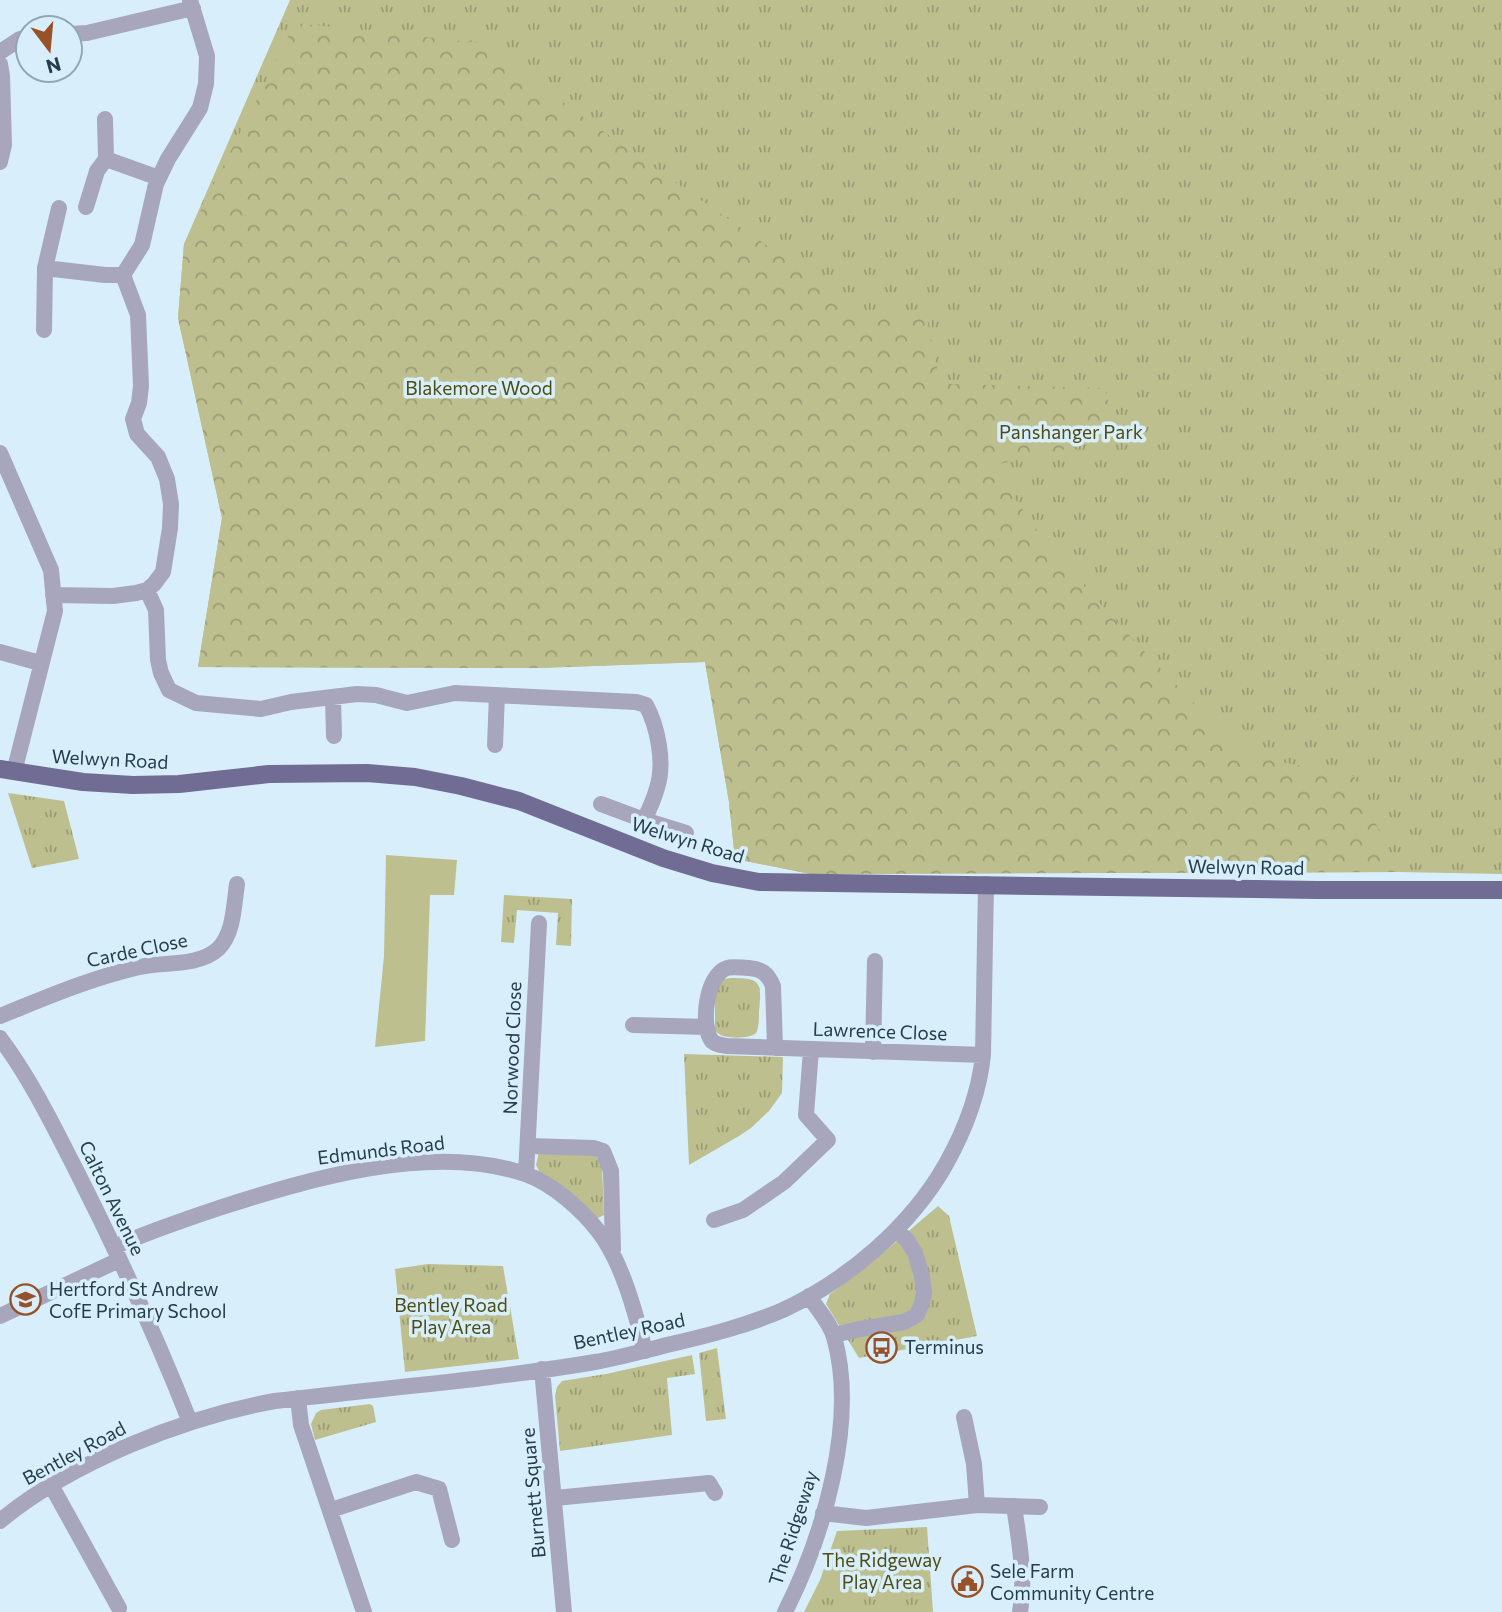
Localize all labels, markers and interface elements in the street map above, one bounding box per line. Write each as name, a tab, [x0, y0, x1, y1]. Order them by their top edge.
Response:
north arrow	[14, 14, 84, 84]
text: N	[44, 53, 64, 79]
park label: Blakemore Wood	[405, 376, 553, 399]
park label: Panshanger Park	[999, 420, 1143, 443]
street label: Welwyn Road	[51, 744, 169, 773]
street label: Welwyn Road	[629, 811, 747, 868]
street label: Welwyn Road	[1187, 854, 1305, 879]
street label: Carde Close	[84, 928, 189, 971]
street label: Norwood Close	[498, 981, 525, 1115]
street label: Lawrence Close	[812, 1017, 948, 1044]
street label: Edmunds Road	[316, 1130, 446, 1169]
street label: Calton Avenue	[75, 1137, 150, 1259]
place label: Hertford St Andrew CofE Primary School	[49, 1277, 227, 1322]
school or university icon: Hertford St Andrew CofE Primary School	[9, 1283, 43, 1317]
park label: Bentley Road Play Area	[394, 1293, 508, 1338]
street label: Bentley Road	[571, 1307, 687, 1354]
bus stop icon: Terminus	[864, 1330, 898, 1364]
place label: Terminus	[904, 1335, 984, 1358]
street label: Bentley Road	[18, 1416, 129, 1489]
street label: Burnett Square	[515, 1427, 550, 1559]
street label: The Ridgeway	[763, 1467, 822, 1588]
park label: The Ridgeway Play Area	[822, 1548, 942, 1593]
place label: Sele Farm Community Centre	[990, 1559, 1154, 1604]
public building icon: Sele Farm Community Centre	[950, 1565, 984, 1599]

